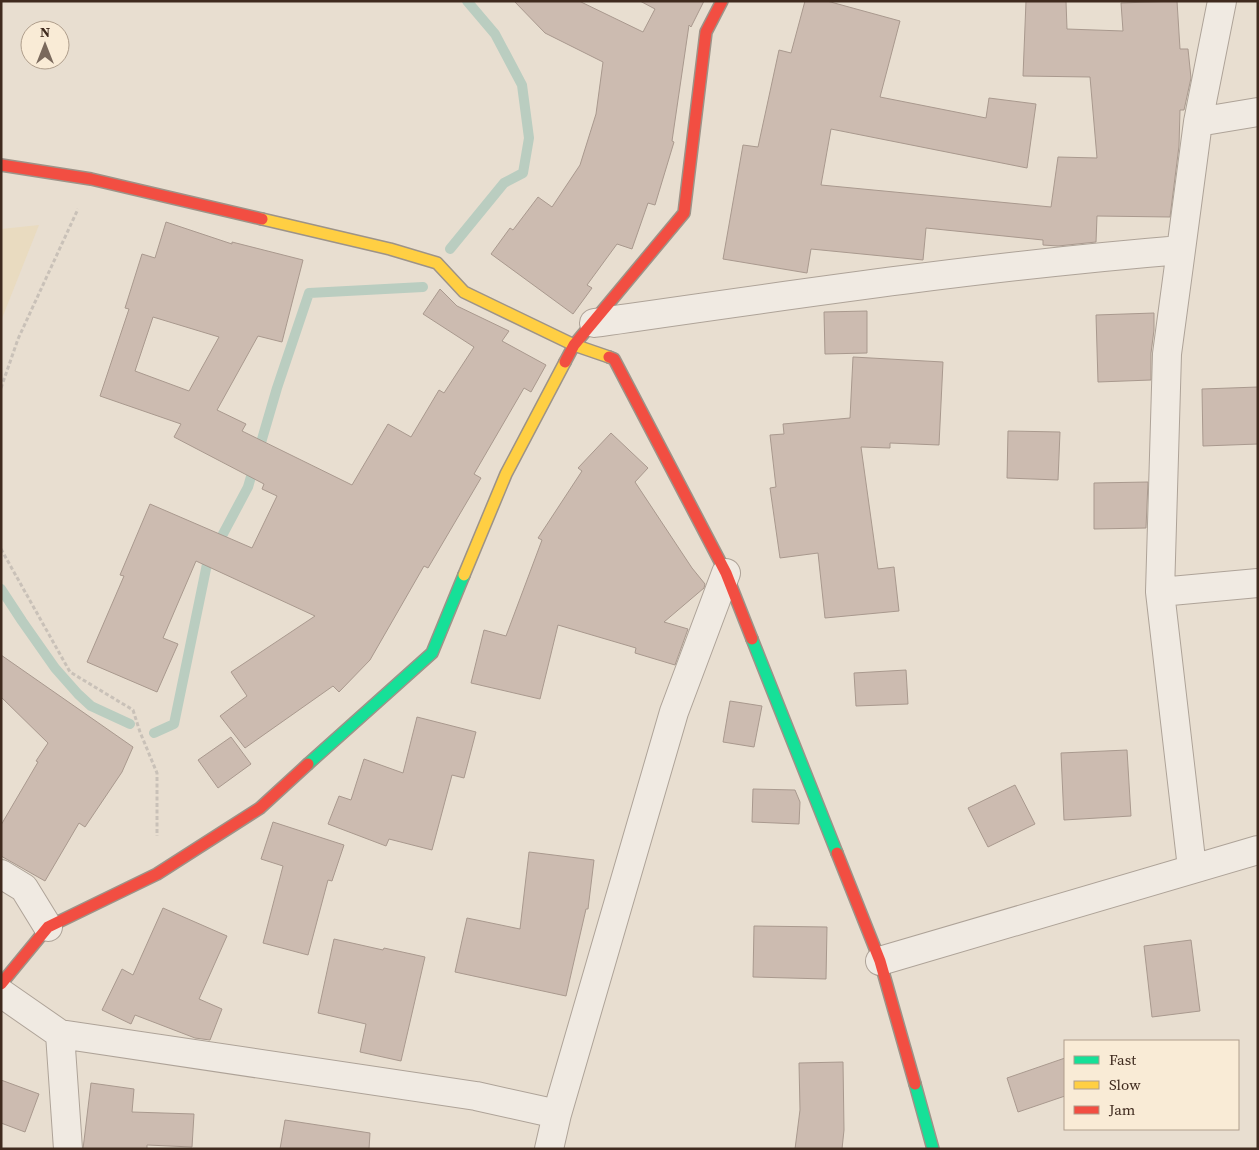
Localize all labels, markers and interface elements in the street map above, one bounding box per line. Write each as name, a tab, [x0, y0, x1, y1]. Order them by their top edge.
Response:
north arrow	[20, 20, 70, 70]
text: N	[40, 22, 50, 42]
legend	[1064, 1040, 1239, 1130]
text: Fast	[1109, 1049, 1136, 1070]
text: Slow	[1109, 1074, 1141, 1095]
text: Jam	[1108, 1099, 1136, 1120]

